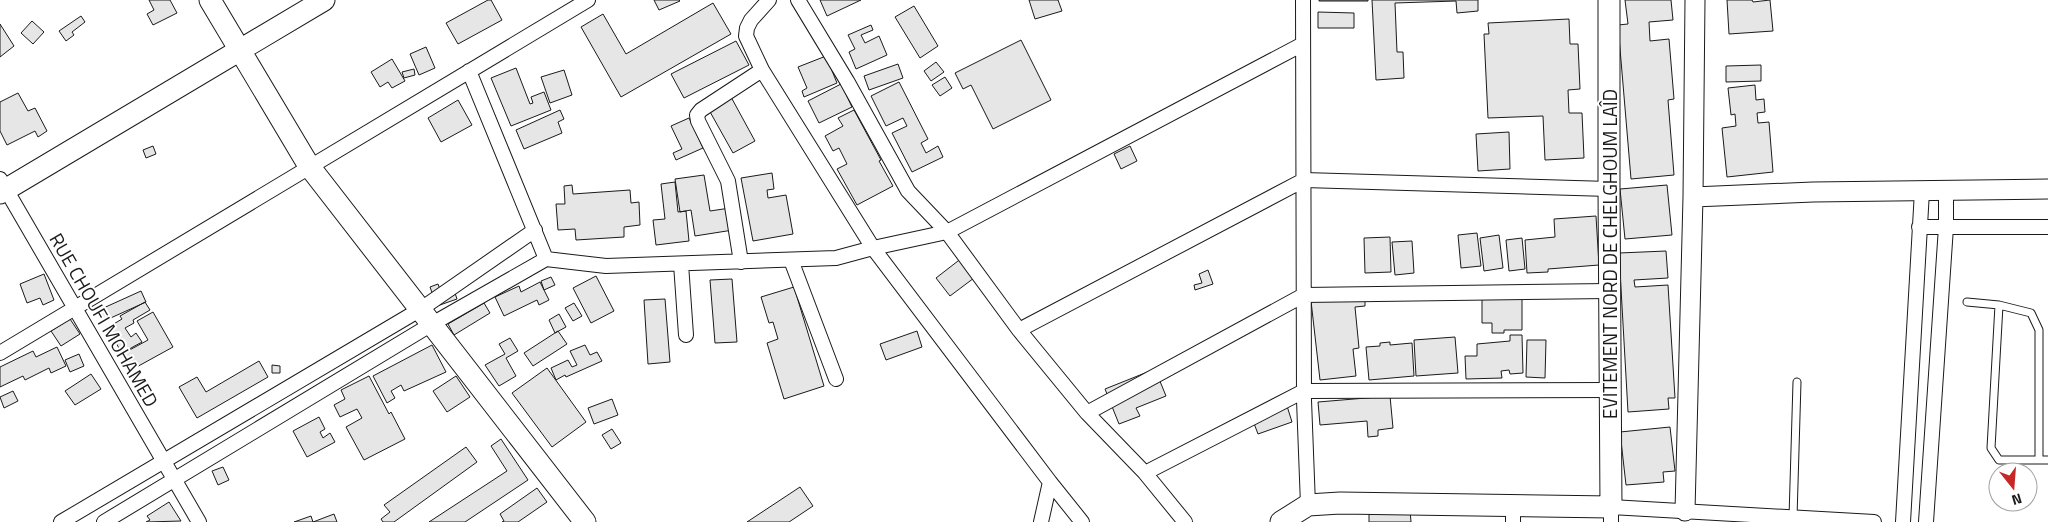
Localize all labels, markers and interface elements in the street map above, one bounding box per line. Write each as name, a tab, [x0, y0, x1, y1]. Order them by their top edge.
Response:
street label: EVITEMENT NORD DE CHELGHOUM LAÎD	[1595, 89, 1624, 419]
street label: RUE CHOUFI MOHAMED	[43, 227, 166, 412]
north arrow	[1988, 462, 2038, 512]
text: N	[2009, 488, 2025, 511]

